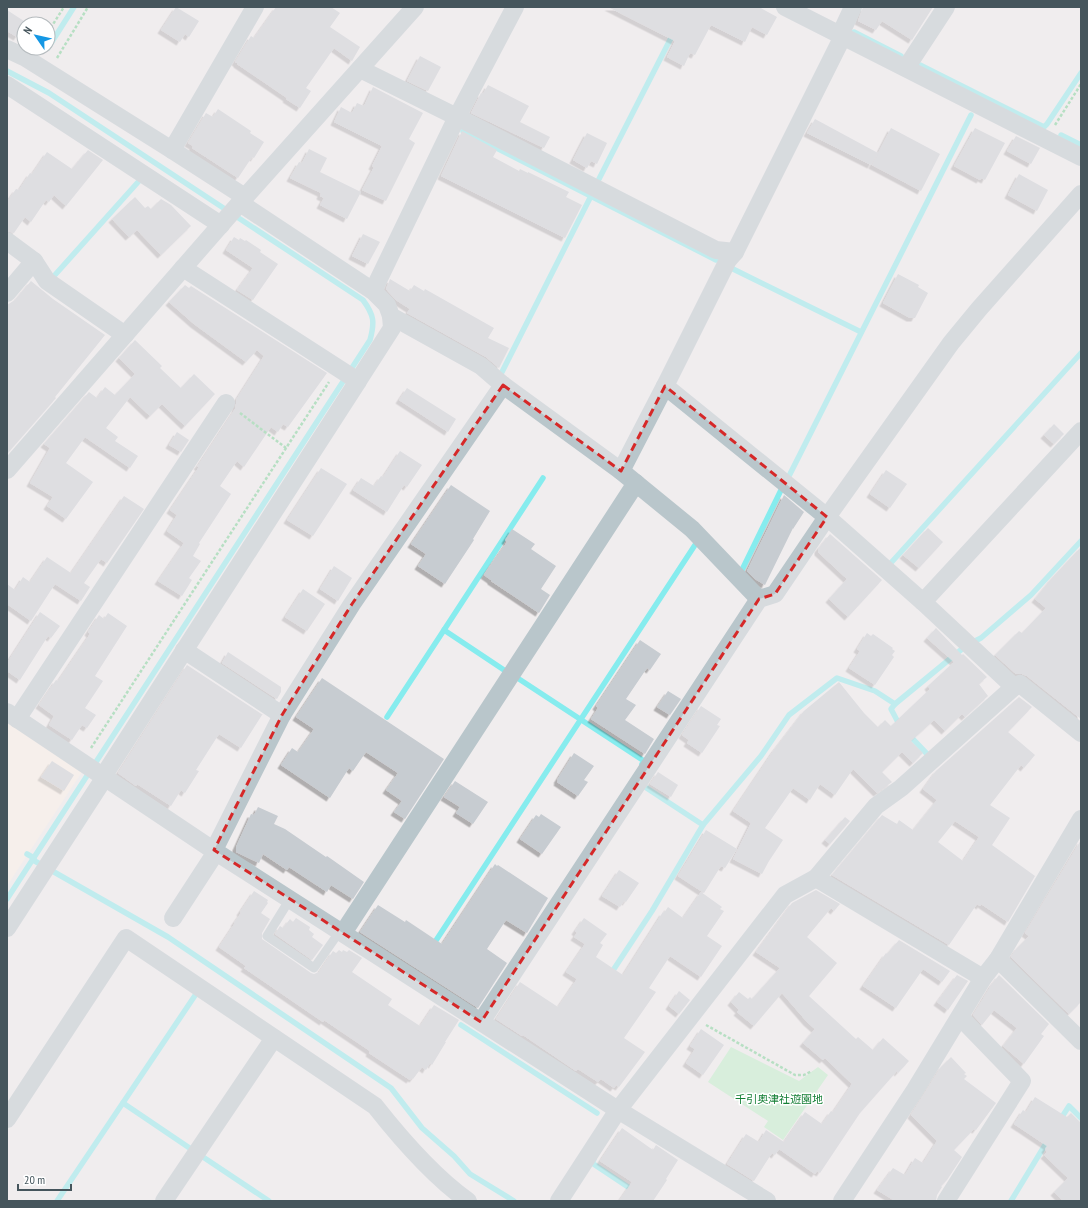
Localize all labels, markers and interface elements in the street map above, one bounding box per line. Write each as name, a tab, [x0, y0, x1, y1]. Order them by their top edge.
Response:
north arrow	[16, 16, 56, 56]
text: N	[20, 24, 35, 37]
park label: 千引奥津社遊園地	[735, 1092, 823, 1106]
scale bar	[18, 1166, 71, 1192]
text: 20 m	[24, 1172, 45, 1187]

